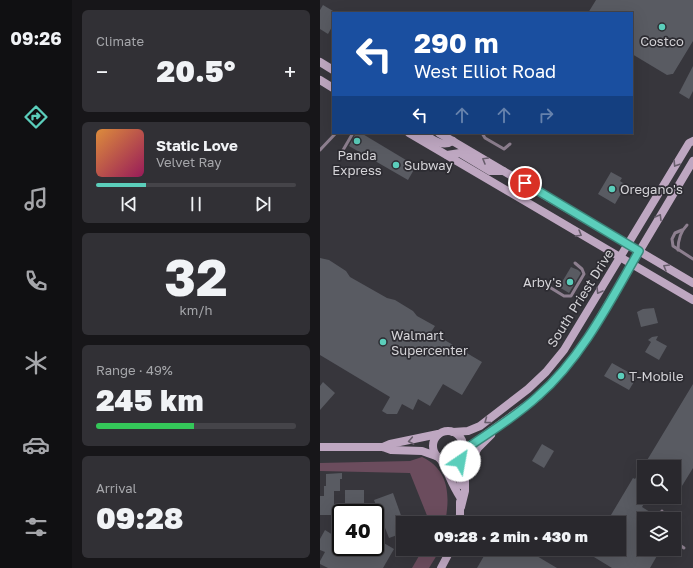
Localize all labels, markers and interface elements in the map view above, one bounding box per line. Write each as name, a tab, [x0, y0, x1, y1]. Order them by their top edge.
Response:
marker: Costco	[657, 22, 667, 32]
text: 290 m	[414, 26, 499, 59]
text: 09:26	[10, 27, 62, 49]
icon: left	[348, 28, 400, 80]
text: Climate	[96, 33, 144, 49]
place label: Costco	[640, 33, 684, 49]
text: 20.5°	[157, 53, 235, 89]
text: −	[96, 58, 108, 85]
text: +	[284, 58, 296, 85]
text: West Elliot Road	[414, 60, 556, 82]
icon: directions	[22, 103, 50, 131]
icon: left	[409, 104, 431, 126]
icon: ahead	[451, 104, 473, 126]
icon: ahead	[493, 104, 515, 126]
icon: right	[535, 104, 557, 126]
text: Static Love	[156, 136, 238, 154]
marker: Panda Express	[352, 136, 362, 146]
place label: Panda Express	[332, 147, 382, 178]
text: Velvet Ray	[156, 154, 221, 170]
place label: Subway	[404, 157, 453, 173]
one-way arrow	[482, 157, 489, 164]
marker: Subway	[391, 160, 401, 170]
one-way arrow	[673, 160, 680, 167]
pin	[508, 166, 542, 200]
icon: arrive	[514, 172, 536, 194]
place label: Oregano's	[620, 181, 683, 197]
marker: Oregano's	[607, 184, 617, 194]
icon: music	[22, 185, 50, 213]
icon: previous	[118, 193, 140, 215]
icon: pause	[185, 193, 207, 215]
icon: next	[252, 193, 274, 215]
one-way arrow	[654, 214, 662, 221]
one-way arrow	[575, 229, 582, 236]
text: 32	[164, 245, 228, 307]
street label: South Priest Drive	[543, 246, 617, 350]
one-way arrow	[663, 264, 670, 271]
icon: phone	[22, 267, 50, 295]
place label: Arby's	[523, 274, 562, 290]
marker: Arby's	[565, 277, 575, 287]
one-way arrow	[597, 287, 604, 294]
text: km/h	[179, 302, 213, 318]
place label: Walmart Supercenter	[391, 327, 468, 358]
marker: Walmart Supercenter	[378, 337, 388, 347]
icon: climate	[22, 349, 50, 377]
text: Range · 49%	[96, 362, 173, 378]
place label: T-Mobile	[629, 368, 684, 384]
marker: T-Mobile	[616, 371, 626, 381]
text: 245 km	[96, 382, 204, 418]
one-way arrow	[484, 416, 491, 423]
icon: car	[22, 431, 50, 459]
one-way arrow	[407, 436, 414, 444]
position arrow	[439, 440, 481, 482]
map controls	[637, 460, 681, 556]
button: search	[637, 460, 681, 504]
text: Arrival	[96, 480, 137, 496]
text: 09:28	[96, 500, 183, 536]
speed limit sign: 40	[332, 504, 384, 556]
button: layers	[637, 512, 681, 556]
icon: filters	[22, 513, 50, 541]
text: 09:28 · 2 min · 430 m	[434, 527, 588, 545]

